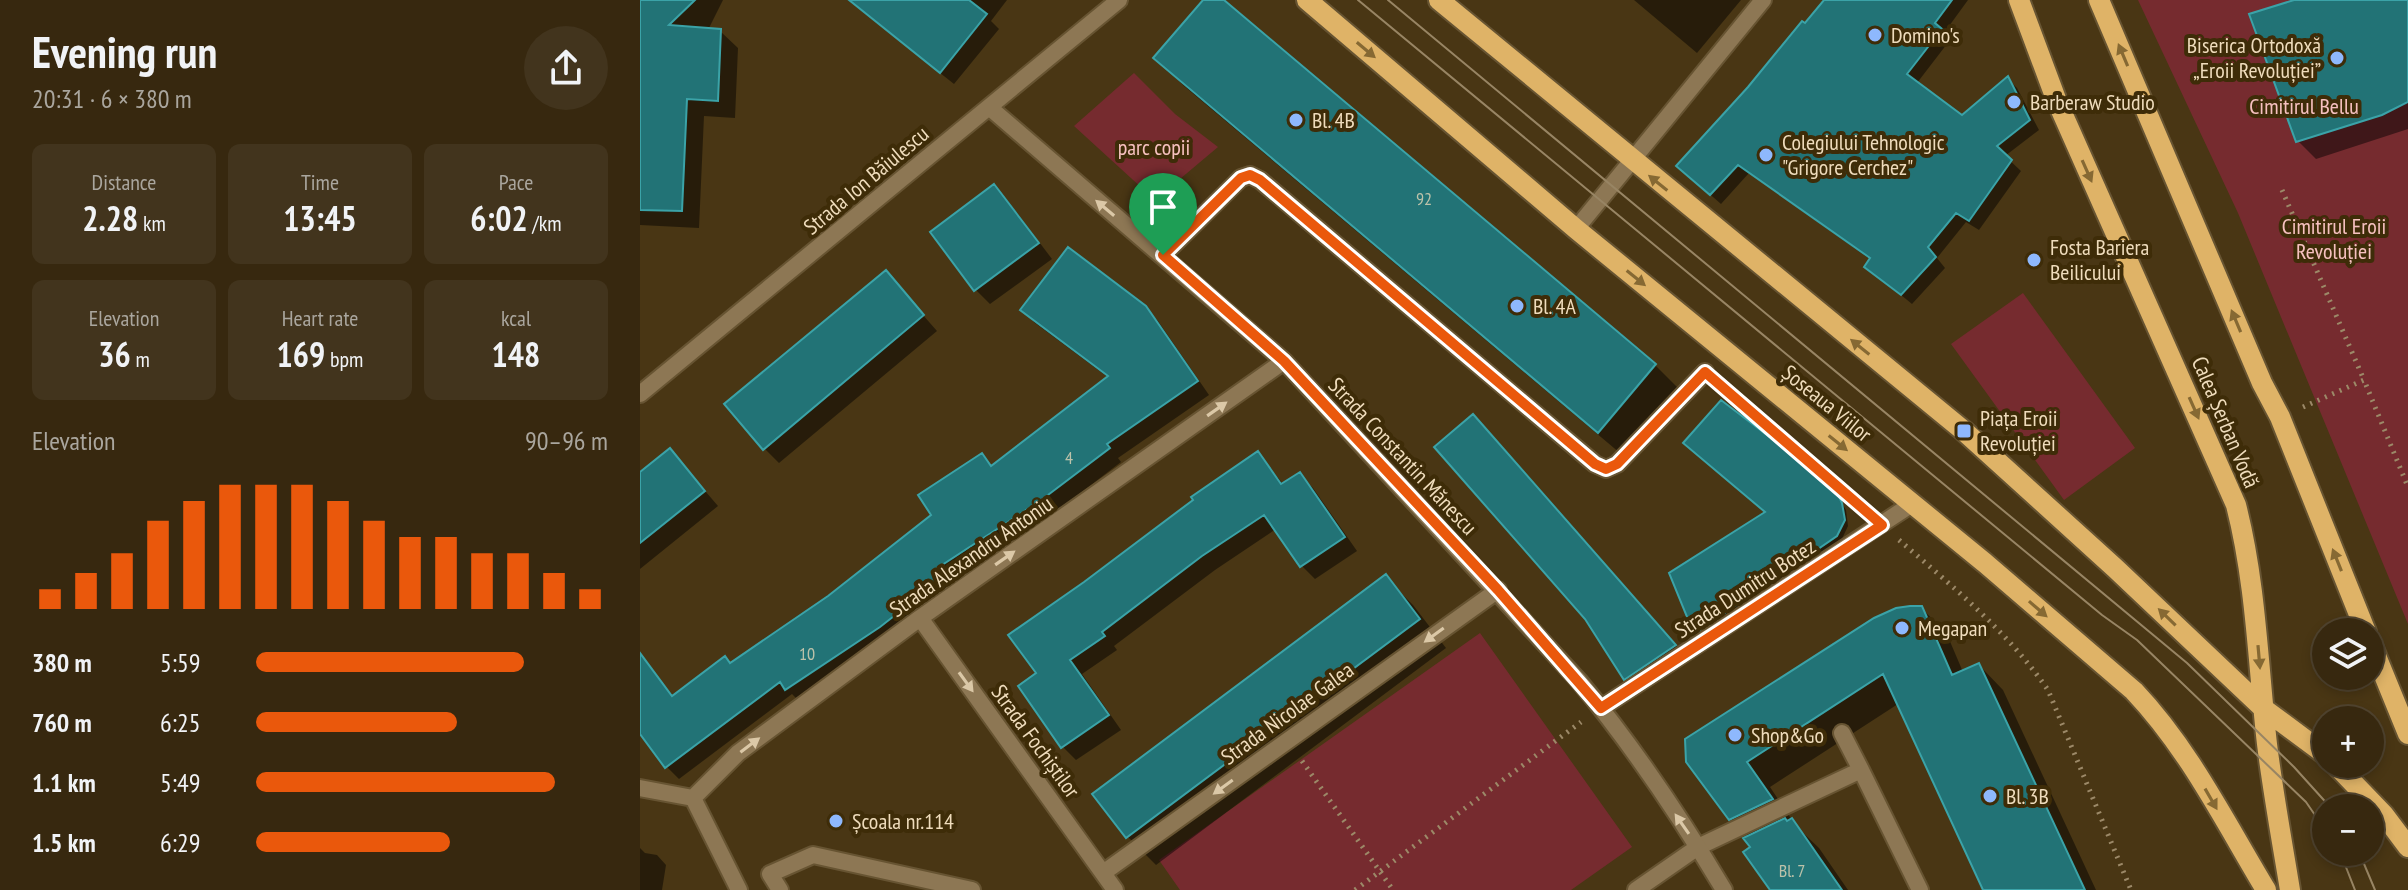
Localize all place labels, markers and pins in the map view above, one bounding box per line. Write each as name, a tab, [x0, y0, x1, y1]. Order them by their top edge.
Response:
place label: Domino's	[1891, 21, 1960, 49]
marker: Domino's	[1866, 26, 1884, 44]
place label: Biserica Ortodoxă „Eroii Revoluției”	[2187, 31, 2321, 84]
marker: Biserica Ortodoxă „Eroii Revoluției”	[2328, 49, 2346, 67]
place label: Barberaw Studio	[2030, 88, 2155, 116]
marker: Barberaw Studio	[2005, 93, 2023, 111]
place label: Bl. 4B	[1312, 106, 1355, 134]
marker: Bl. 4B	[1287, 111, 1305, 129]
place label: Colegiului Tehnologic "Grigore Cerchez"	[1782, 128, 1945, 181]
marker: Colegiului Tehnologic "Grigore Cerchez"	[1757, 146, 1775, 164]
pin	[1129, 173, 1197, 255]
place label: Fosta Bariera Beilicului	[2050, 233, 2149, 286]
marker: Fosta Bariera Beilicului	[2025, 251, 2043, 269]
place label: Bl. 4A	[1533, 292, 1577, 320]
marker: Bl. 4A	[1508, 297, 1526, 315]
place label: Piața Eroii Revoluției	[1980, 404, 2058, 457]
marker: Piața Eroii Revoluției	[1955, 422, 1973, 440]
place label: Megapan	[1918, 614, 1987, 642]
marker: Megapan	[1893, 619, 1911, 637]
place label: Shop&Go	[1751, 721, 1824, 749]
marker: Shop&Go	[1726, 726, 1744, 744]
place label: Bl. 3B	[2006, 782, 2049, 810]
marker: Bl. 3B	[1981, 787, 1999, 805]
place label: Școala nr.114	[852, 807, 954, 835]
marker: Școala nr.114	[827, 812, 845, 830]

